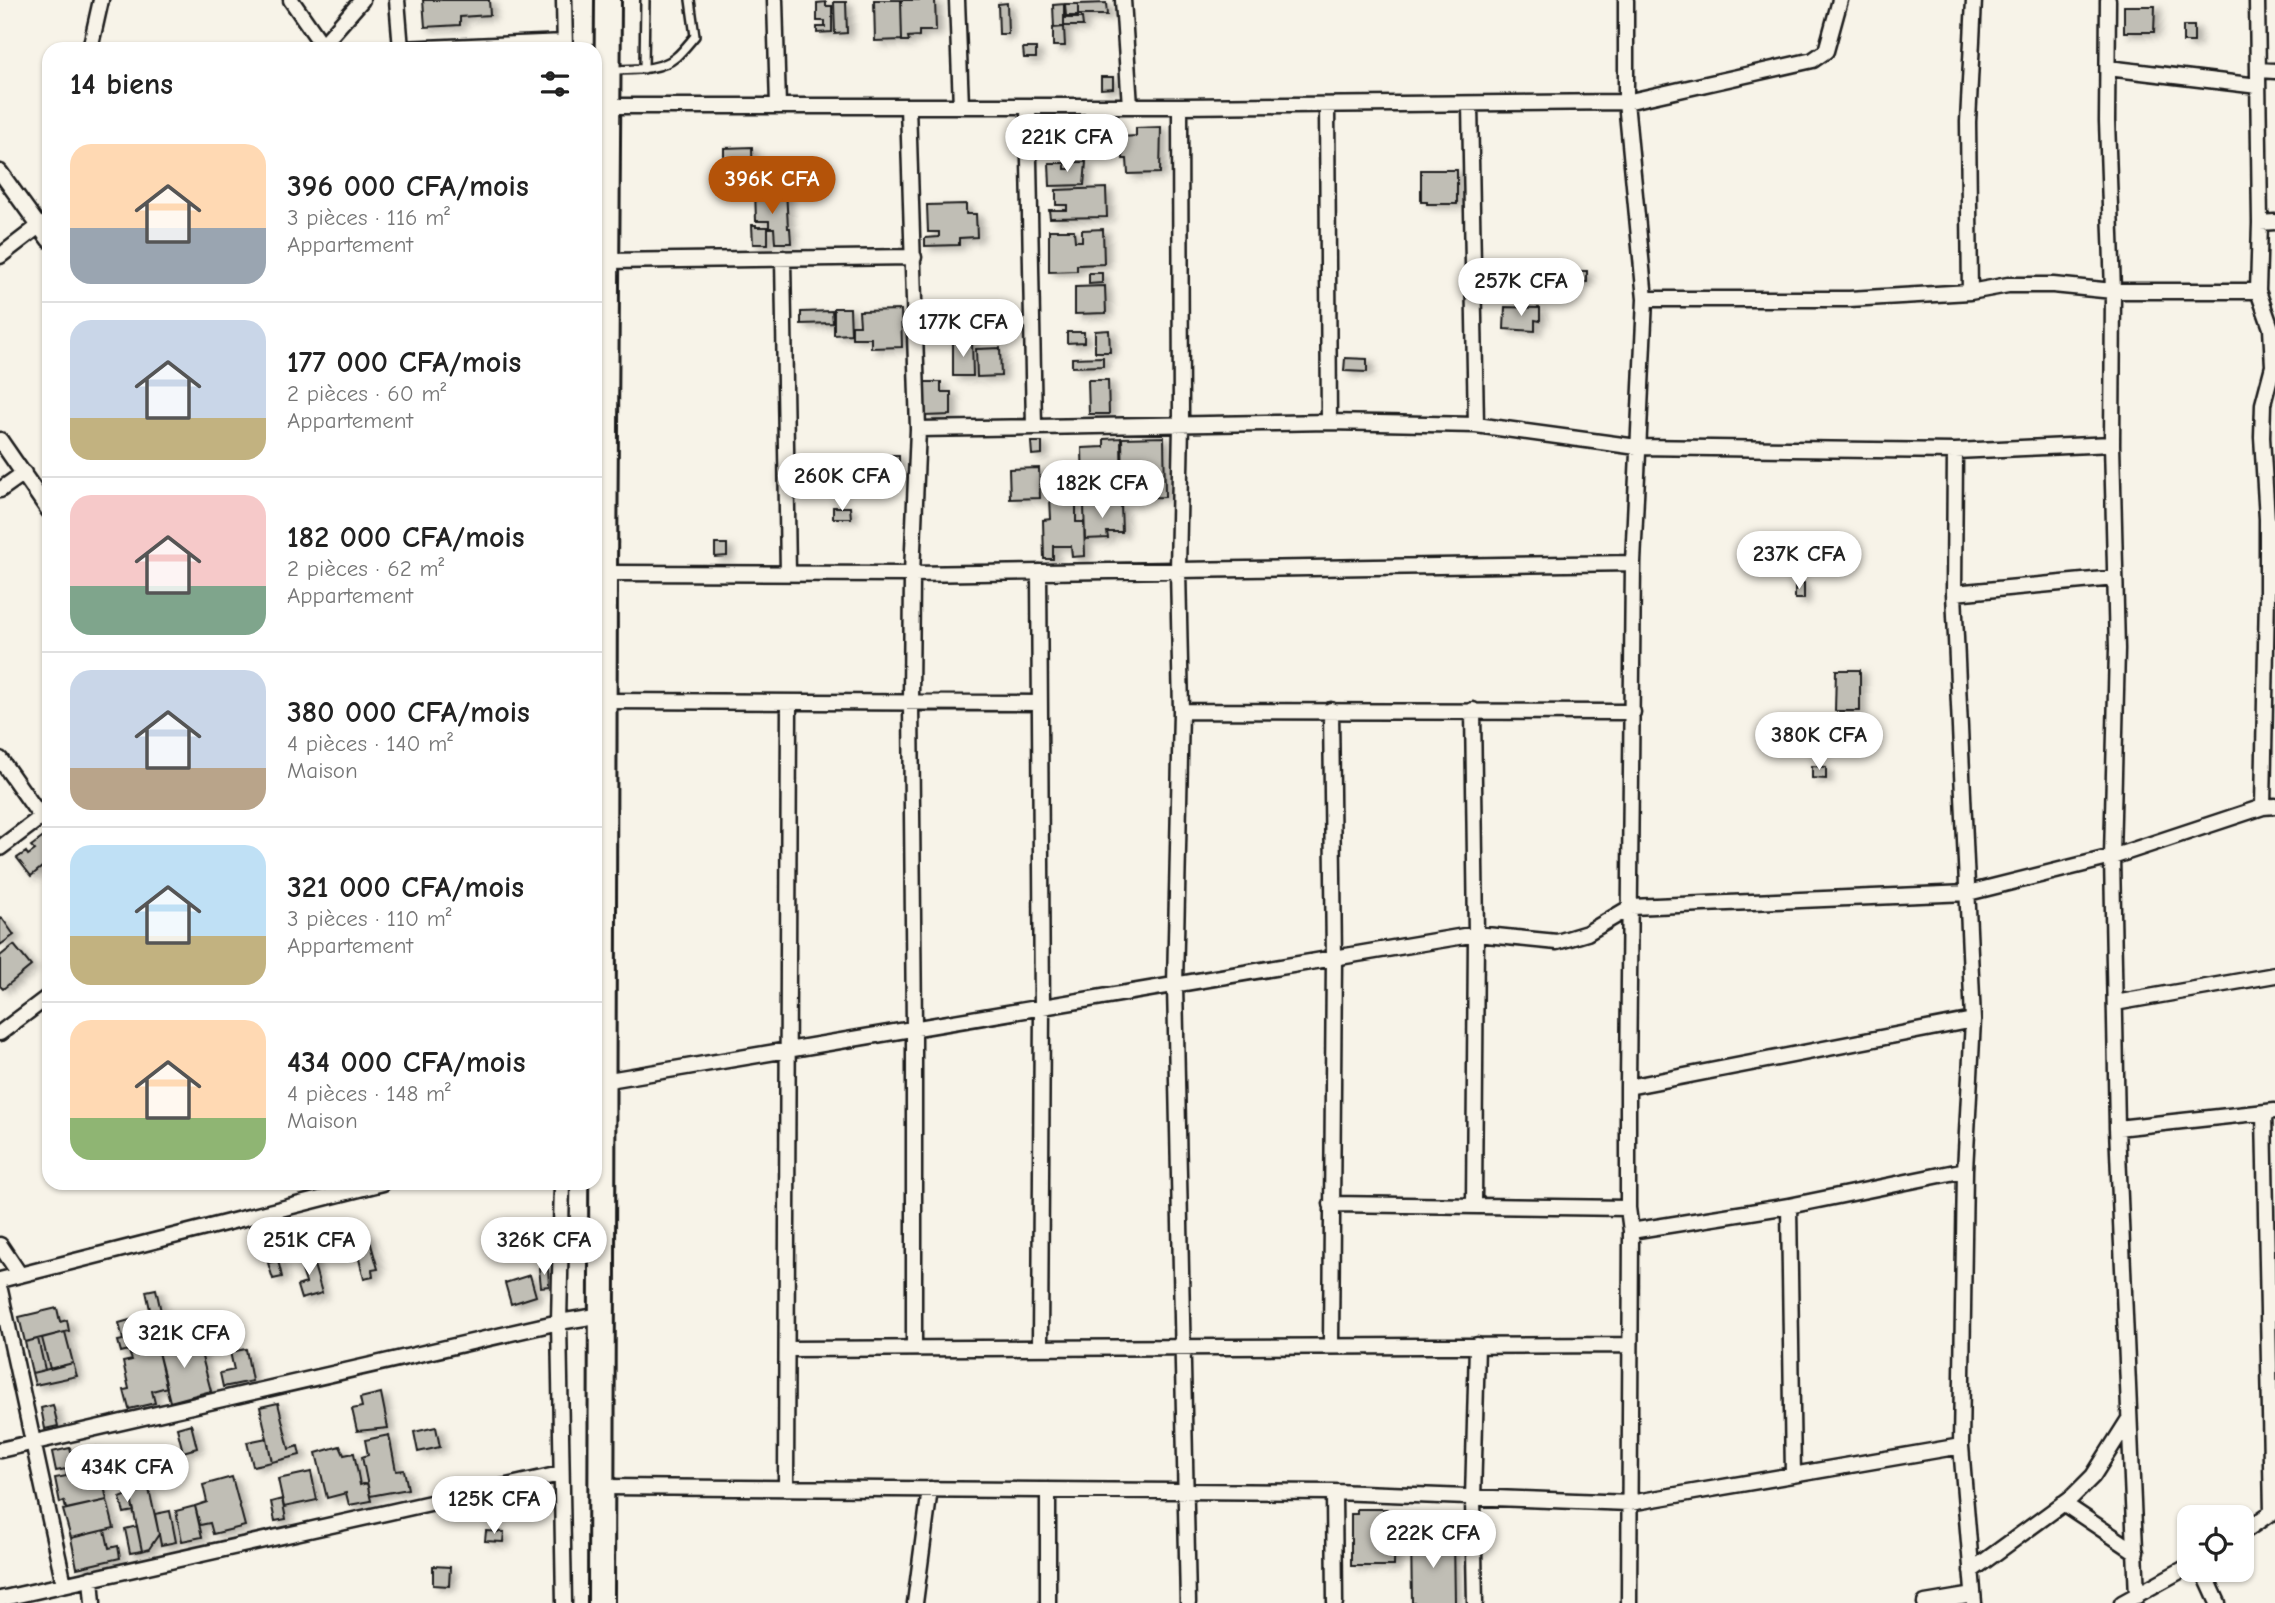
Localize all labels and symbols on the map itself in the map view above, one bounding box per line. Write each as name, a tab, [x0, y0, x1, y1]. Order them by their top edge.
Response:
pin: 221K CFA	[995, 114, 1139, 174]
pin: 396K CFA	[700, 156, 844, 216]
pin: 257K CFA	[1449, 258, 1593, 318]
pin: 177K CFA	[891, 300, 1035, 359]
pin: 260K CFA	[770, 454, 914, 513]
pin: 182K CFA	[1030, 461, 1174, 520]
pin: 237K CFA	[1727, 532, 1871, 591]
pin: 380K CFA	[1747, 712, 1891, 772]
pin: 251K CFA	[237, 1218, 381, 1277]
pin: 326K CFA	[472, 1218, 616, 1277]
pin: 321K CFA	[112, 1310, 256, 1370]
pin: 434K CFA	[55, 1444, 199, 1504]
pin: 125K CFA	[422, 1476, 566, 1536]
pin: 222K CFA	[1361, 1510, 1505, 1570]

